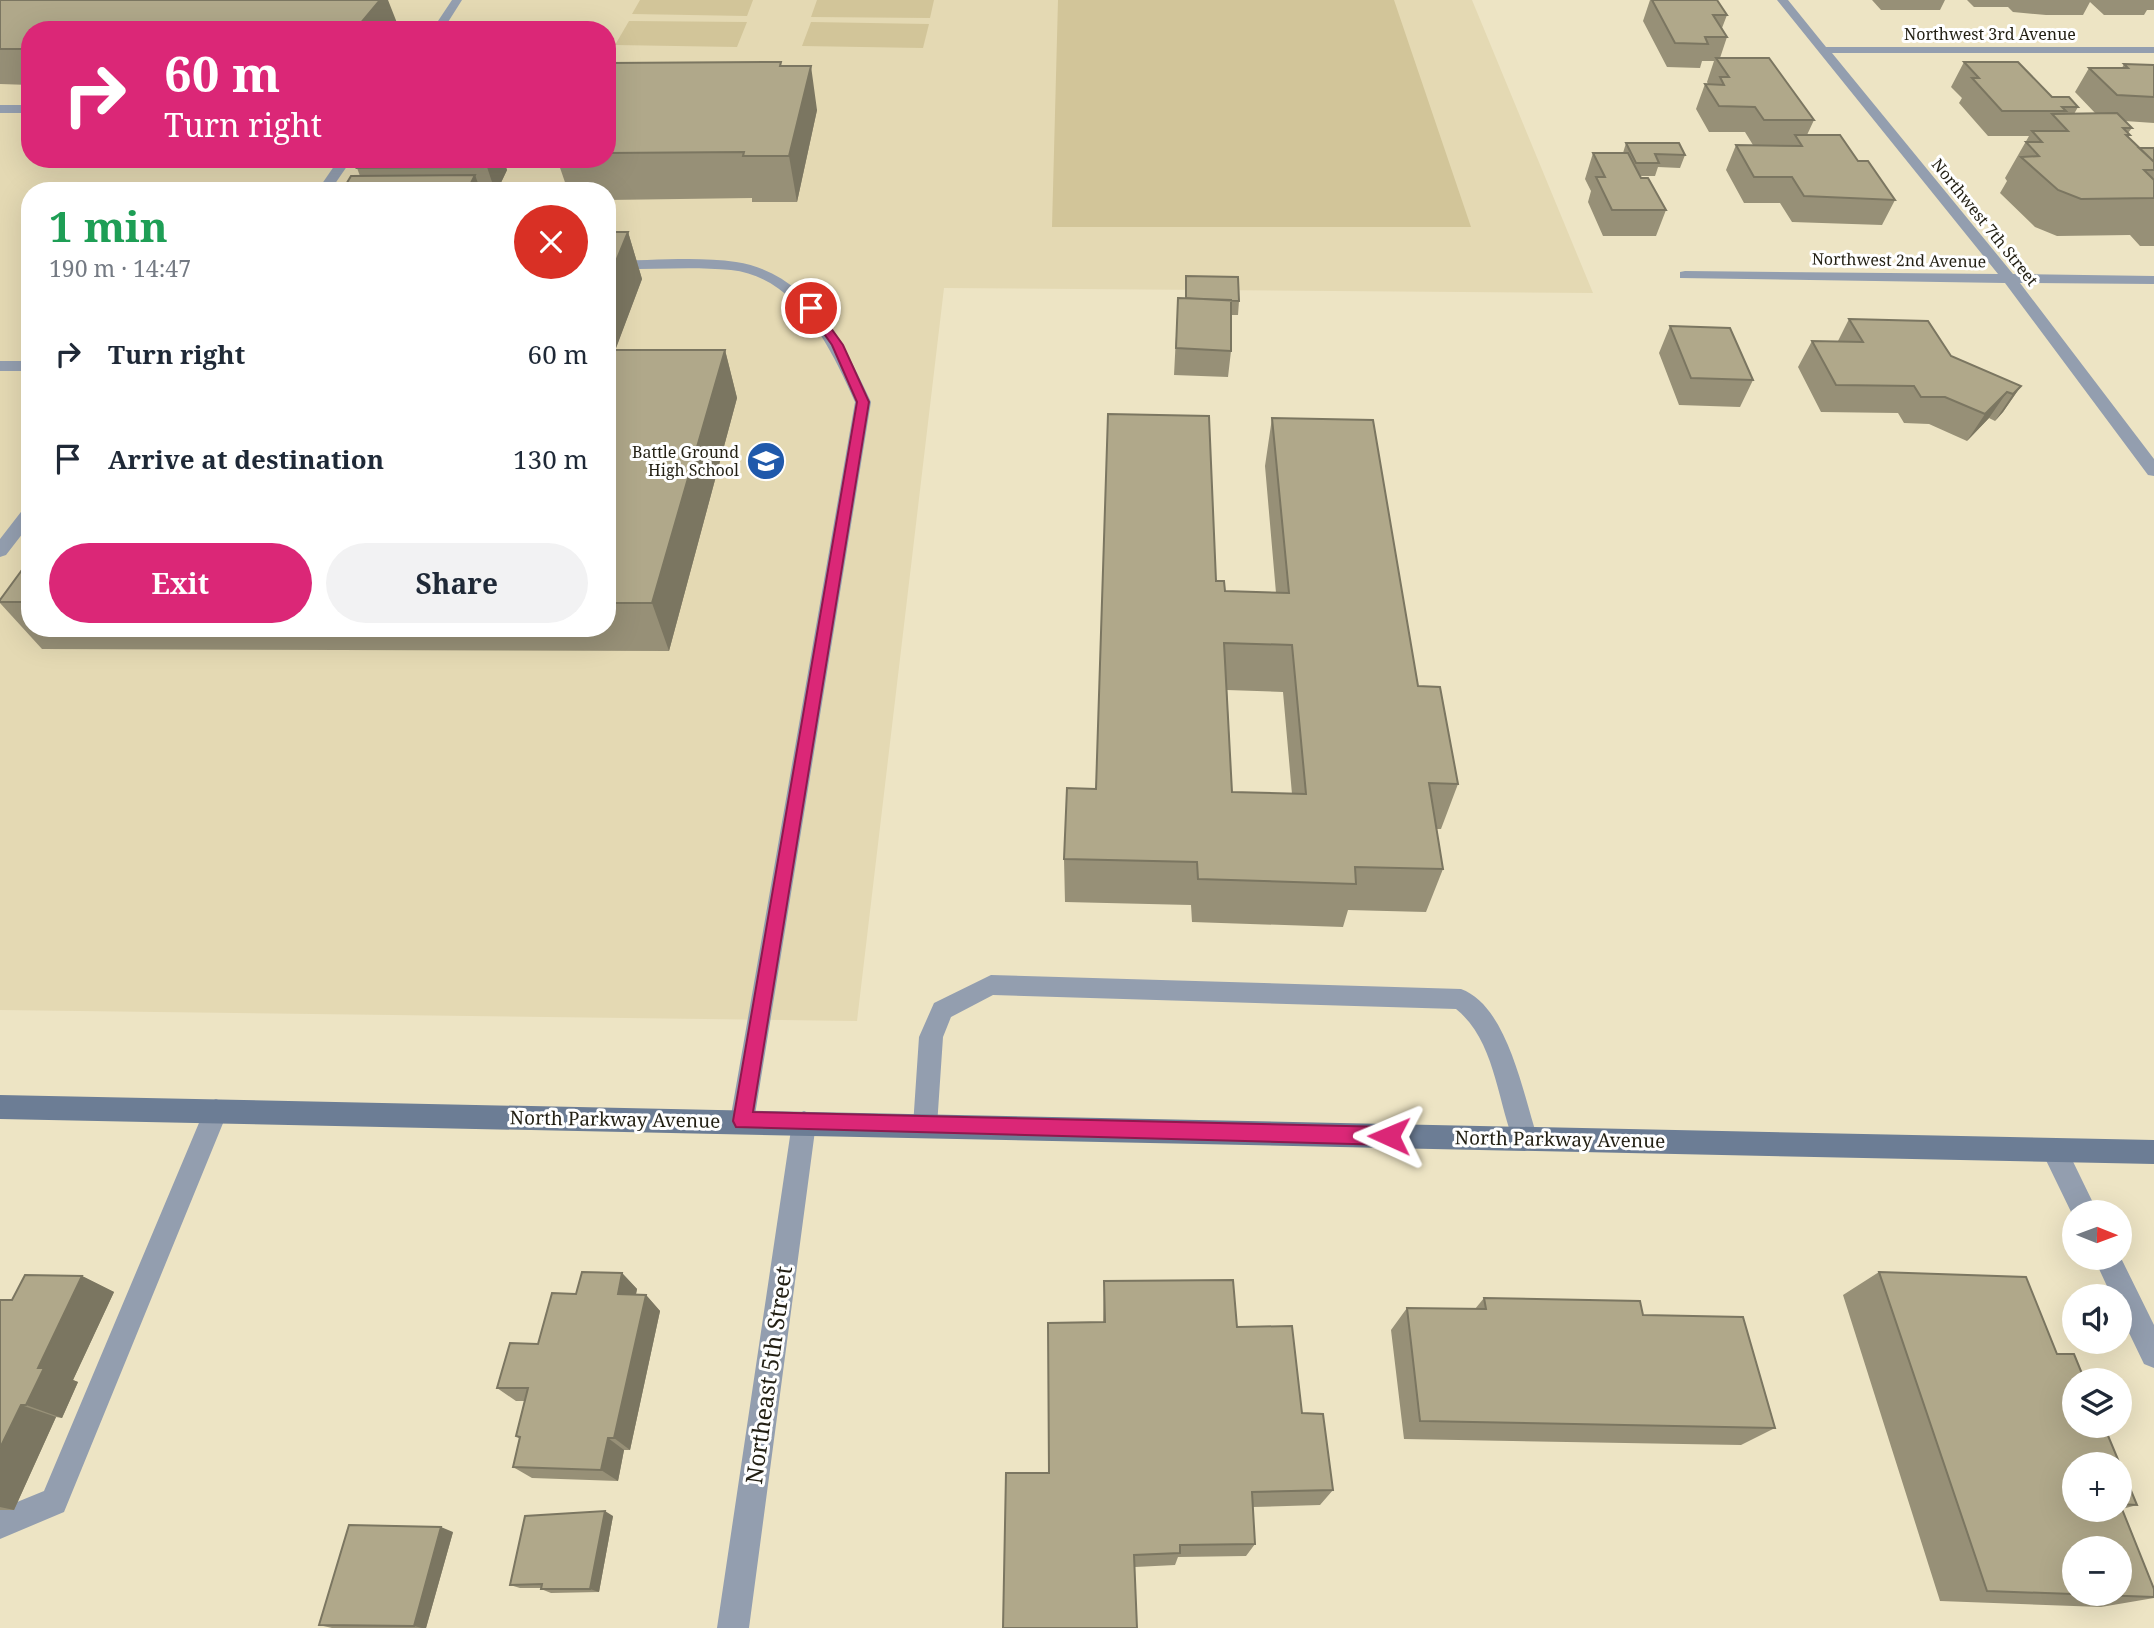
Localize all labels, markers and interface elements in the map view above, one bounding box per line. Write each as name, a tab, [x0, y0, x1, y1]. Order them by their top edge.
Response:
street label: Northwest 3rd Avenue	[1904, 23, 2076, 45]
text: 60 m	[164, 40, 280, 106]
icon: right	[49, 49, 140, 140]
text: Turn right	[164, 103, 322, 146]
street label: Northwest 7th Street	[1927, 154, 2043, 290]
text: 1 min	[49, 197, 168, 254]
button: close	[514, 205, 588, 279]
street label: Northwest 2nd Avenue	[1812, 247, 1986, 273]
text: 190 m · 14:47	[49, 252, 191, 284]
pin	[781, 278, 841, 338]
icon: arrive	[792, 289, 830, 327]
icon: right	[49, 335, 87, 373]
text: Turn right	[108, 336, 245, 372]
text: 60 m	[528, 336, 588, 372]
icon: arrive	[49, 440, 87, 478]
school or university icon: Battle Ground High School	[745, 440, 787, 482]
text: Arrive at destination	[108, 441, 384, 477]
text: 130 m	[513, 441, 588, 477]
place label: Battle Ground High School	[632, 441, 739, 481]
button: Exit	[49, 543, 312, 623]
button: Share	[326, 543, 588, 623]
position arrow	[1352, 1099, 1426, 1173]
street label: North Parkway Avenue	[509, 1104, 721, 1134]
street label: North Parkway Avenue	[1454, 1124, 1666, 1154]
north arrow	[2062, 1200, 2132, 1270]
map controls	[2062, 1200, 2132, 1606]
street label: Northeast 5th Street	[737, 1264, 799, 1486]
button: sound	[2062, 1284, 2132, 1354]
button: layers	[2062, 1368, 2132, 1438]
button: +	[2062, 1452, 2132, 1522]
button: −	[2062, 1536, 2132, 1606]

